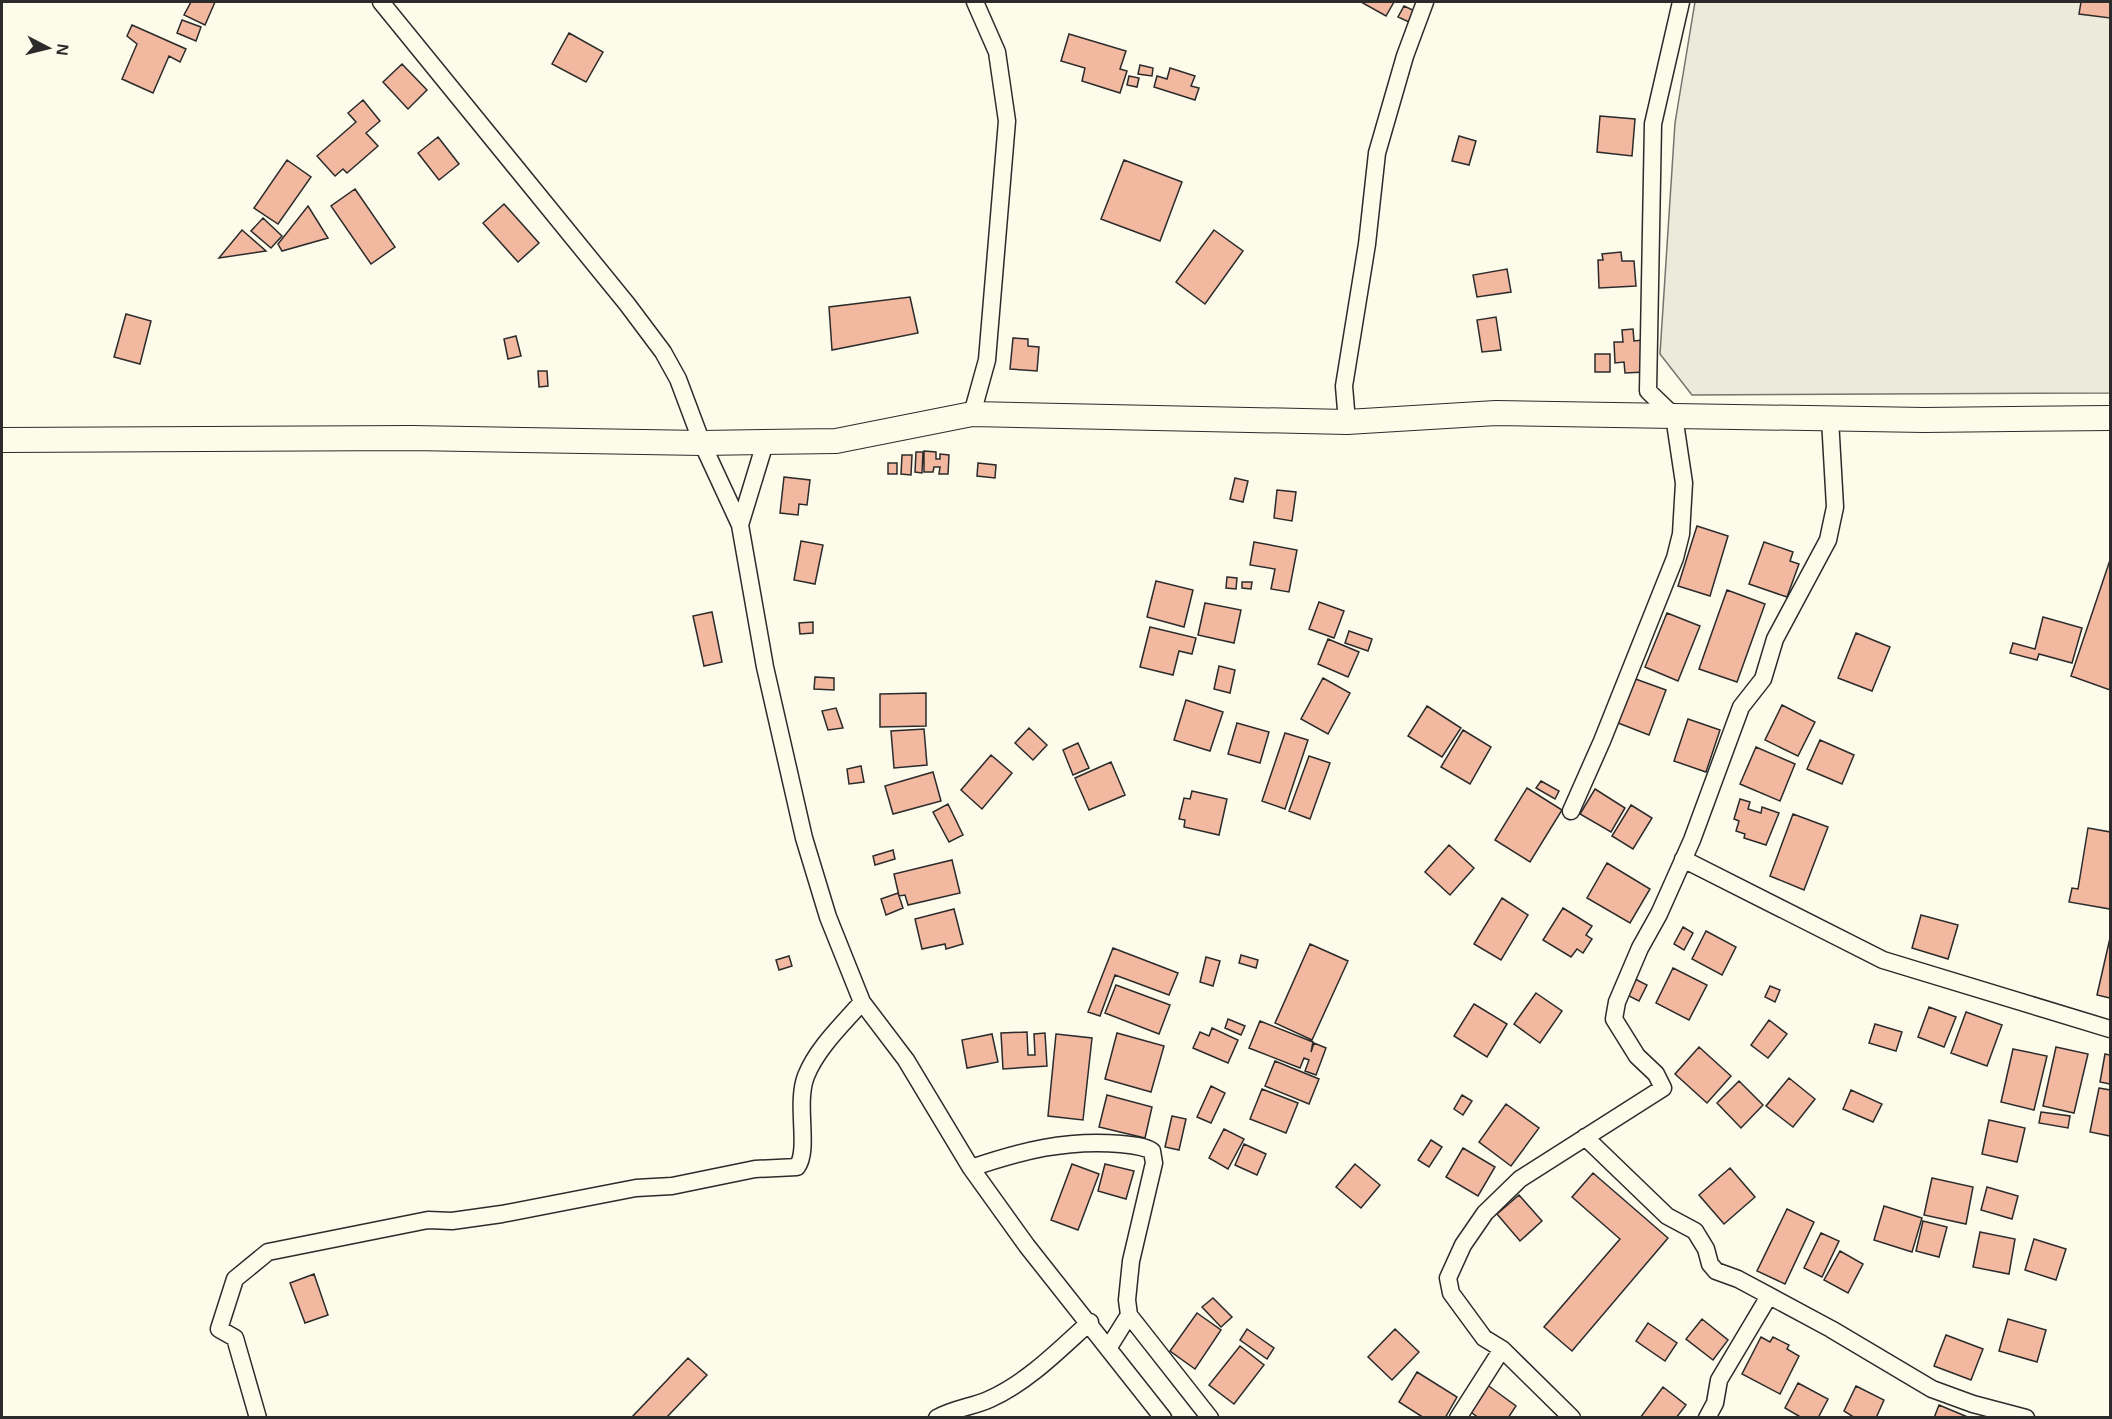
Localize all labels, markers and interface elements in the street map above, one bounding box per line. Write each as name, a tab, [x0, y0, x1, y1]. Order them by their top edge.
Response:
north arrow	[18, 18, 78, 78]
text: N	[53, 43, 72, 57]

